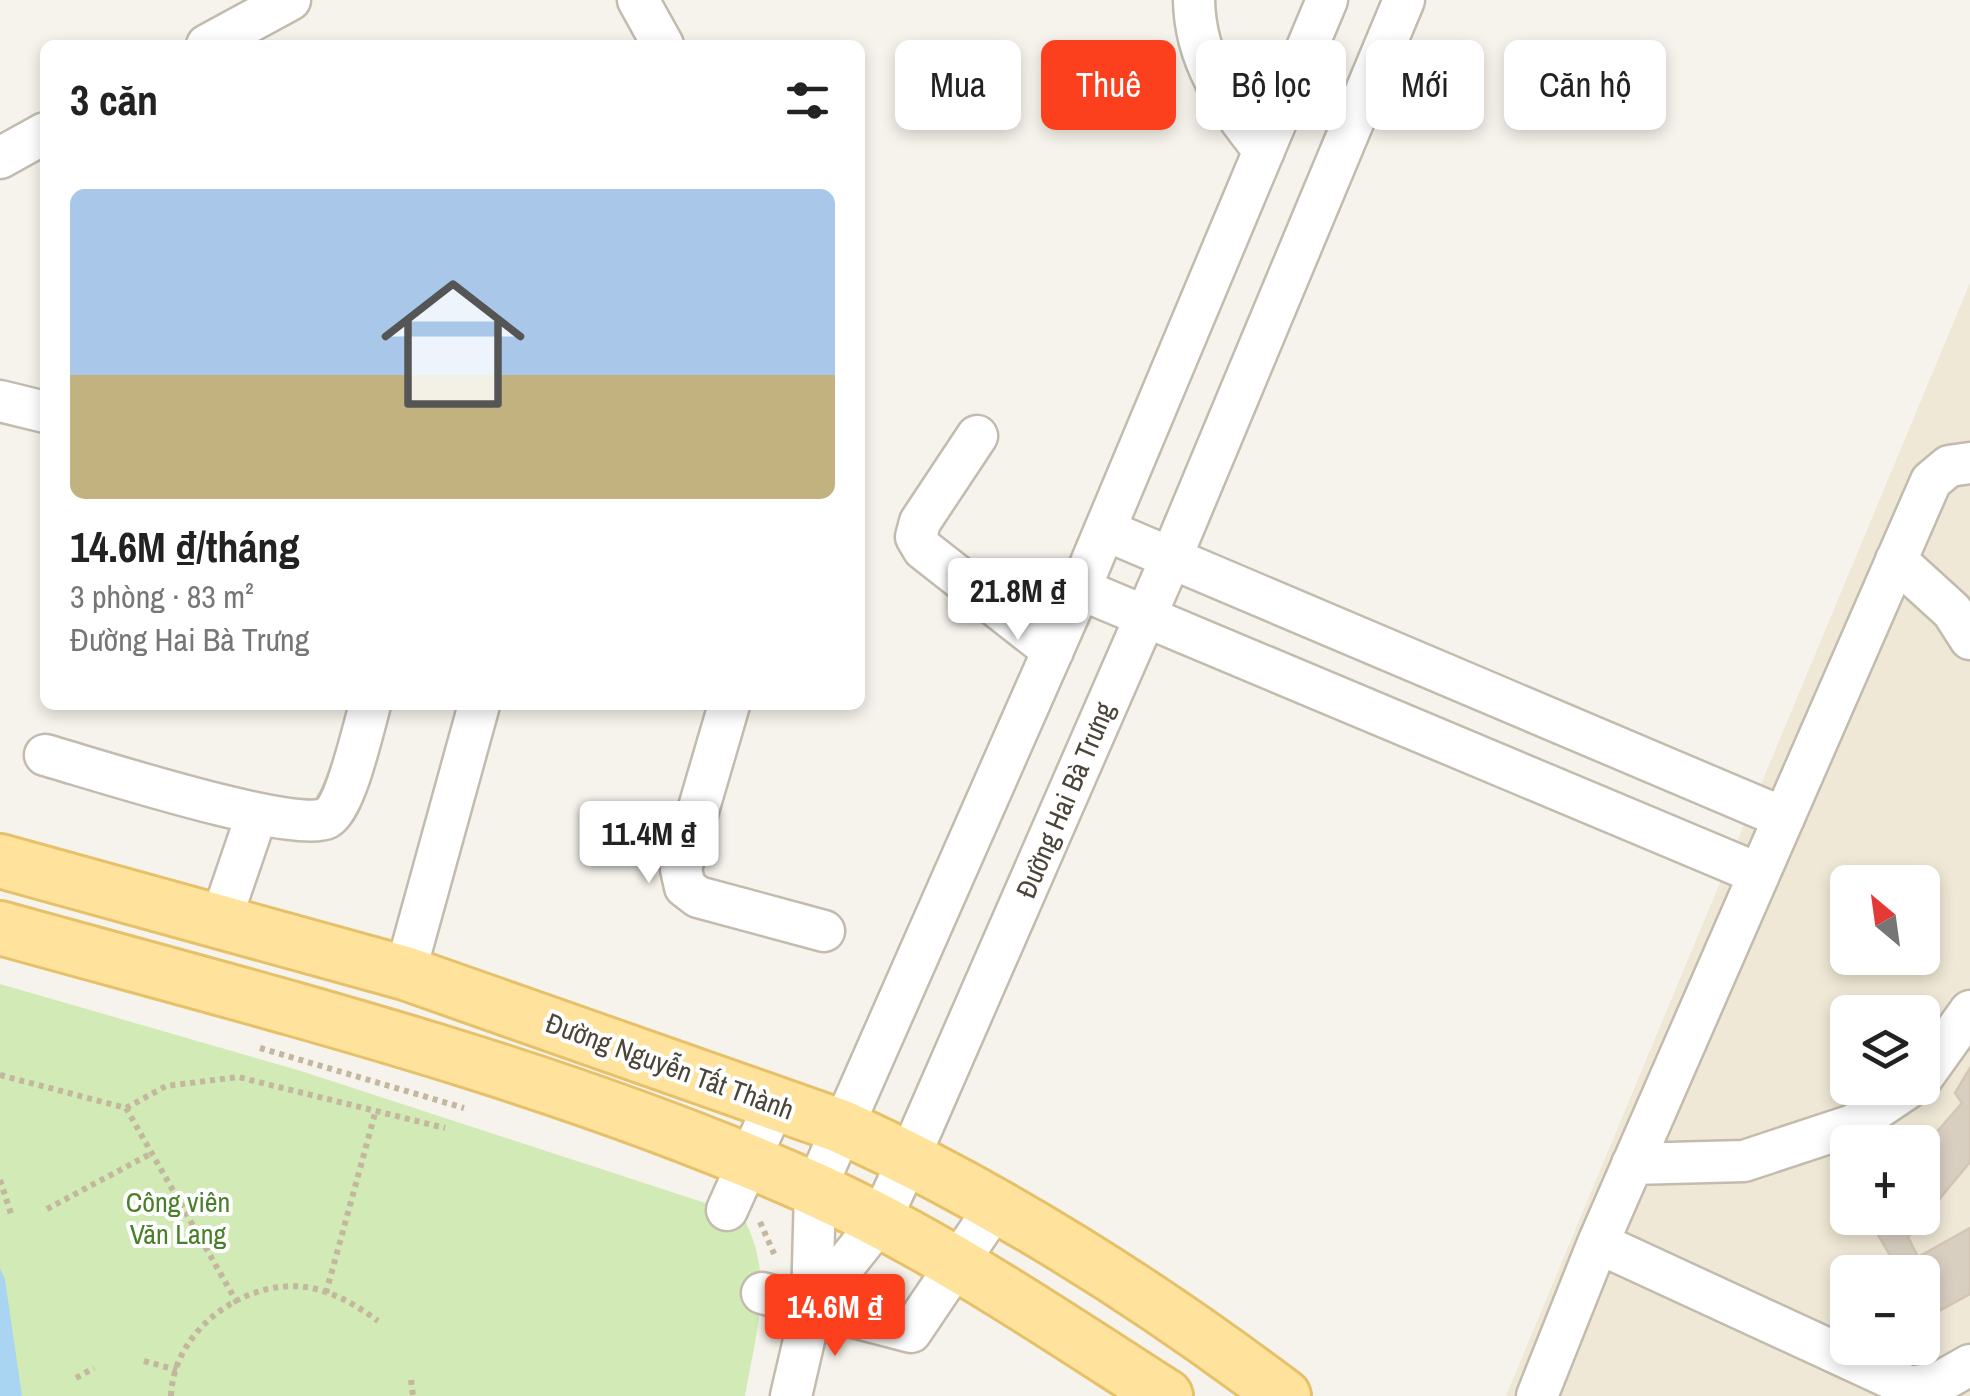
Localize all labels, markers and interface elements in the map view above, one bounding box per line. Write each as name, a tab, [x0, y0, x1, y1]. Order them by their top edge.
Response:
chip: Mua	[895, 40, 1021, 130]
chip: Thuê	[1041, 40, 1176, 130]
chip: Bộ lọc	[1196, 40, 1346, 130]
chip: Mới	[1366, 40, 1484, 130]
chip: Căn hộ	[1504, 40, 1666, 130]
text: 3 căn	[70, 72, 158, 128]
icon: filters	[780, 73, 835, 128]
icon: home	[363, 254, 543, 434]
text: 14.6M ₫/tháng	[70, 519, 300, 575]
pin: 21.8M ₫	[926, 558, 1110, 643]
text: 21.8M ₫	[970, 569, 1066, 612]
text: 3 phòng · 83 m²	[70, 575, 254, 618]
text: Đường Hai Bà Trưng	[70, 618, 309, 661]
street label: Đường Hai Bà Trưng	[1007, 696, 1123, 904]
pin: 11.4M ₫	[557, 801, 741, 886]
text: 11.4M ₫	[602, 812, 696, 855]
north arrow	[1830, 865, 1940, 975]
map controls	[1830, 865, 1940, 1365]
button: layers	[1830, 995, 1940, 1105]
street label: Đường Nguyễn Tất Thành	[541, 1003, 799, 1129]
button: +	[1830, 1125, 1940, 1235]
park label: Công viên Văn Lang	[126, 1183, 230, 1253]
button: −	[1830, 1255, 1940, 1365]
pin: 14.6M ₫	[743, 1274, 927, 1359]
text: 14.6M ₫	[787, 1285, 883, 1328]

